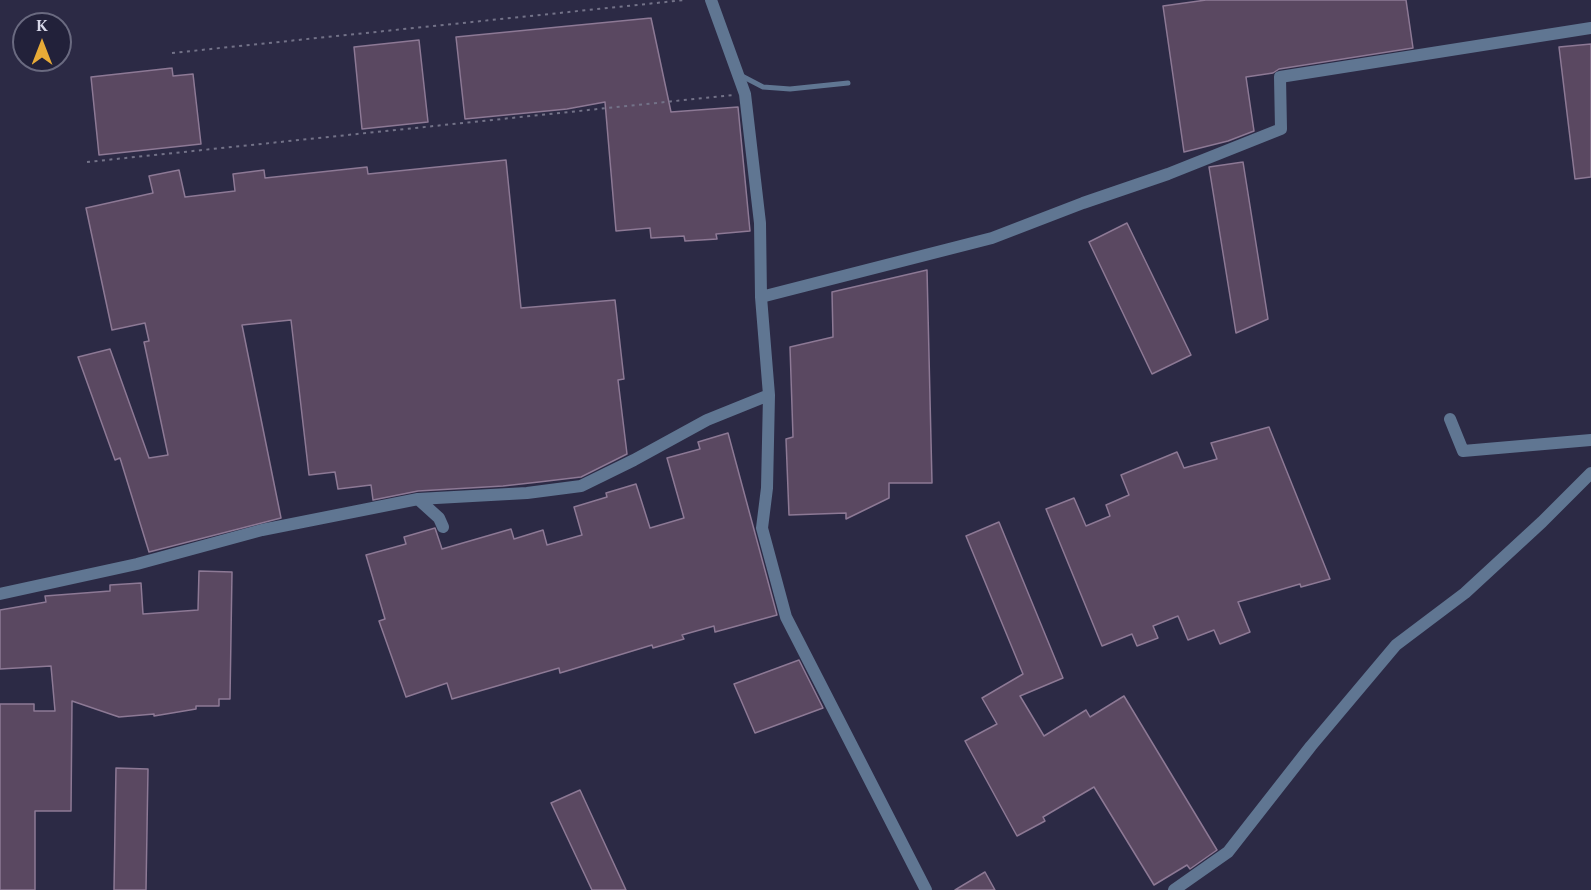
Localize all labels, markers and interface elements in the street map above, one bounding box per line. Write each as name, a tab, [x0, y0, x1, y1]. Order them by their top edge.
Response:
north arrow	[12, 12, 72, 72]
text: K	[36, 14, 48, 38]

